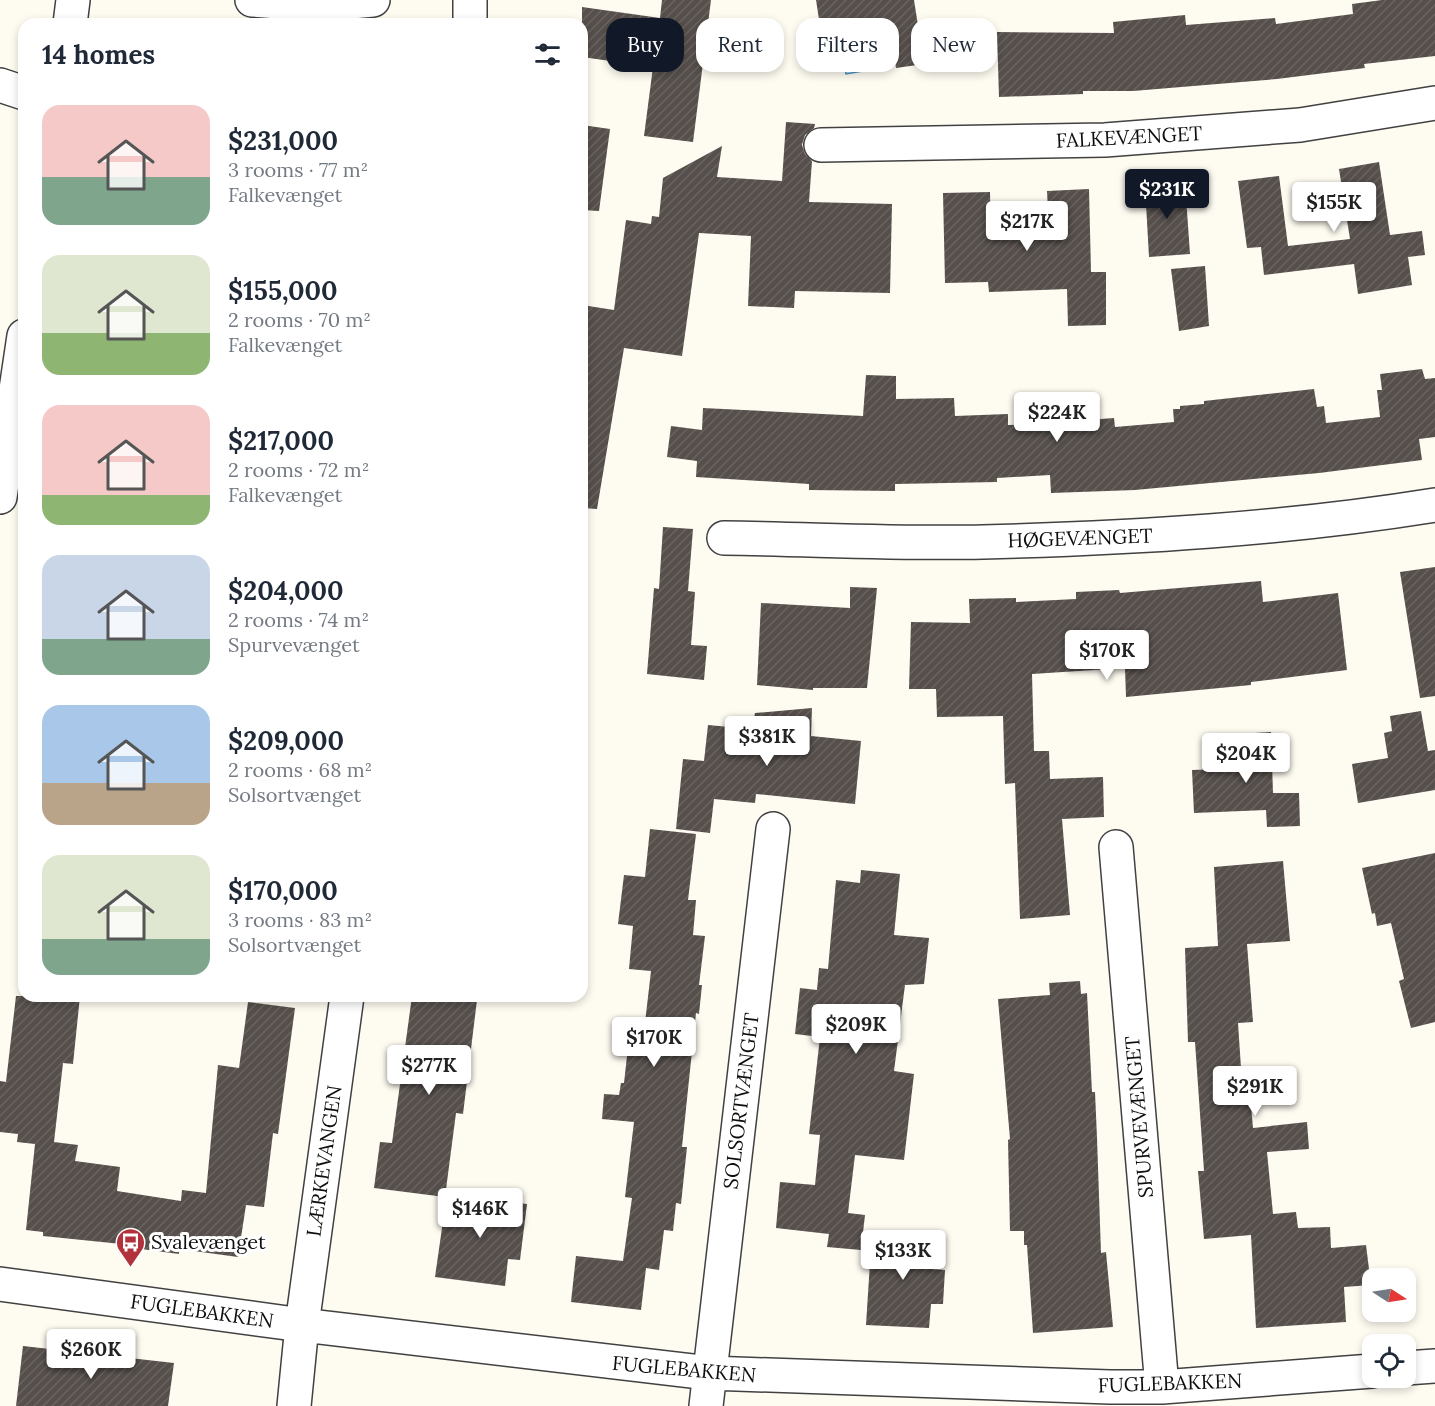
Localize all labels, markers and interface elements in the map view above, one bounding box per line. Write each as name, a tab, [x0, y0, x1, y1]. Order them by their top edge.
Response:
chip: Buy	[606, 18, 684, 72]
chip: Rent	[696, 18, 784, 72]
chip: Filters	[796, 18, 899, 72]
chip: New	[911, 18, 997, 72]
text: 14 homes	[42, 38, 155, 71]
icon: filters	[531, 38, 564, 71]
street label: FALKEVÆNGET	[1055, 120, 1203, 153]
text: $231,000	[228, 124, 338, 157]
icon: home	[90, 129, 162, 201]
text: 3 rooms · 77 m²	[228, 157, 368, 182]
pin: $231K	[1125, 169, 1209, 220]
text: $231K	[1139, 176, 1195, 201]
text: Falkevænget	[228, 182, 342, 207]
pin: $155K	[1292, 182, 1376, 233]
text: $155K	[1306, 189, 1362, 214]
pin: $217K	[985, 201, 1069, 252]
text: $217K	[1000, 208, 1054, 233]
text: $155,000	[228, 274, 338, 307]
icon: home	[90, 279, 162, 351]
text: 2 rooms · 70 m²	[228, 307, 371, 332]
text: Falkevænget	[228, 332, 342, 357]
pin: $224K	[1015, 392, 1099, 443]
text: $224K	[1028, 399, 1086, 424]
text: $217,000	[228, 424, 334, 457]
icon: home	[90, 429, 162, 501]
text: 2 rooms · 72 m²	[228, 457, 369, 482]
text: Falkevænget	[228, 482, 342, 507]
street label: HØGEVÆNGET	[1007, 522, 1153, 553]
text: $204,000	[228, 574, 344, 607]
icon: home	[90, 579, 162, 651]
text: 2 rooms · 74 m²	[228, 607, 369, 632]
pin: $170K	[1065, 630, 1149, 681]
text: Spurvevænget	[228, 632, 360, 657]
text: $170K	[1079, 637, 1135, 662]
pin: $381K	[725, 716, 809, 767]
text: $381K	[739, 723, 795, 748]
text: $209,000	[228, 724, 344, 757]
icon: home	[90, 729, 162, 801]
pin: $204K	[1204, 733, 1288, 784]
text: $204K	[1216, 740, 1276, 765]
text: 2 rooms · 68 m²	[228, 757, 372, 782]
text: Solsortvænget	[228, 782, 361, 807]
text: $170,000	[228, 874, 338, 907]
icon: home	[90, 879, 162, 951]
text: 3 rooms · 83 m²	[228, 907, 372, 932]
text: Solsortvænget	[228, 932, 361, 957]
pin: $209K	[814, 1004, 898, 1055]
street label: SOLSORTVÆNGET	[717, 1011, 764, 1191]
text: $209K	[826, 1011, 886, 1036]
pin: $170K	[612, 1017, 696, 1068]
text: $170K	[626, 1024, 682, 1049]
street label: SPURVEVÆNGET	[1119, 1035, 1158, 1199]
pin: $277K	[387, 1045, 471, 1096]
text: $277K	[401, 1052, 457, 1077]
pin: $291K	[1213, 1066, 1297, 1117]
text: $291K	[1227, 1073, 1283, 1098]
street label: LÆRKEVANGEN	[301, 1084, 346, 1238]
pin: $146K	[438, 1188, 522, 1239]
text: $146K	[452, 1195, 508, 1220]
bus stop icon: Svalevænget	[114, 1226, 146, 1268]
place label: Svalevænget	[151, 1229, 266, 1254]
pin: $133K	[861, 1230, 945, 1281]
text: $133K	[875, 1237, 931, 1262]
north arrow	[1362, 1268, 1416, 1322]
map controls	[1362, 1268, 1416, 1388]
street label: FUGLEBAKKEN	[129, 1288, 275, 1333]
pin: $260K	[49, 1329, 133, 1380]
button: locate	[1362, 1334, 1416, 1388]
text: $260K	[61, 1336, 121, 1361]
street label: FUGLEBAKKEN	[611, 1350, 757, 1387]
street label: FUGLEBAKKEN	[1097, 1367, 1243, 1398]

